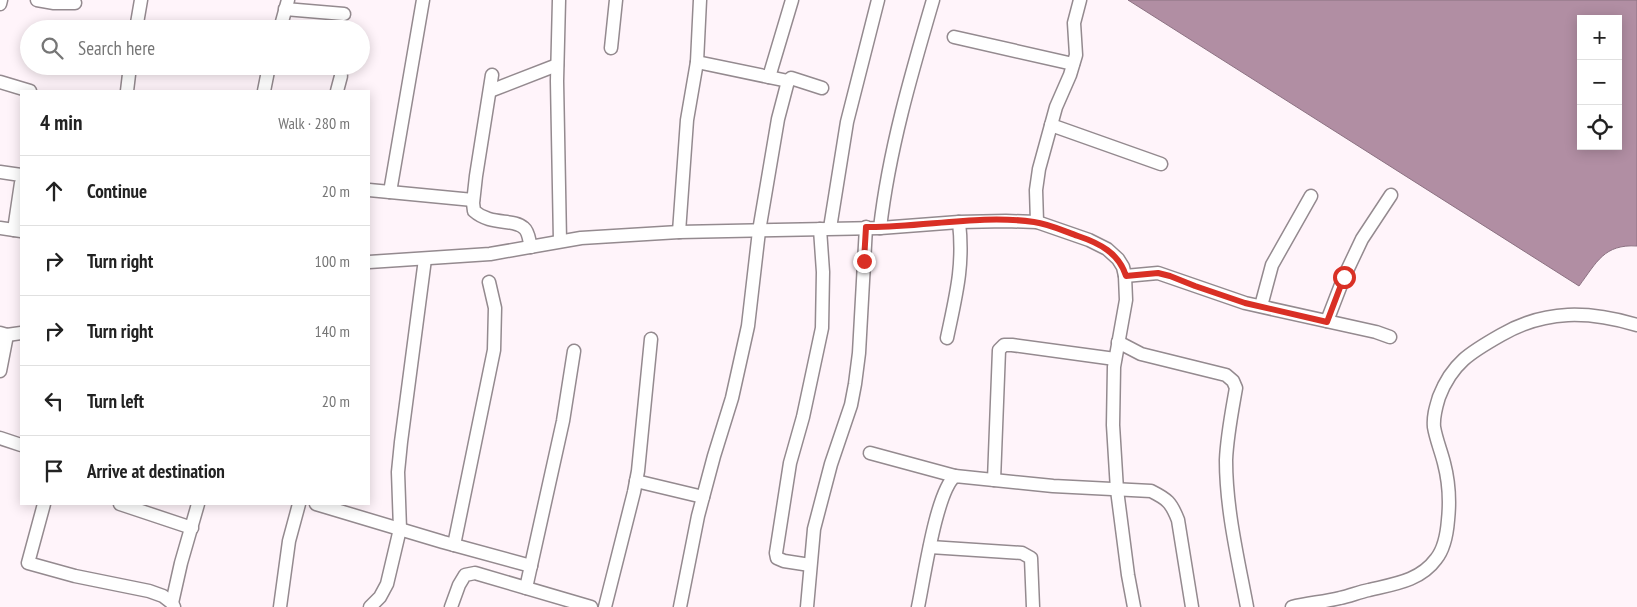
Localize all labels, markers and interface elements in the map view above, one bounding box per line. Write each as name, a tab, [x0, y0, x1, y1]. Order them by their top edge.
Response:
map controls	[1577, 15, 1622, 150]
button: +	[1577, 15, 1622, 60]
search box	[20, 20, 370, 75]
icon: search	[38, 34, 66, 62]
text: Search here	[78, 36, 155, 60]
button: −	[1577, 60, 1622, 105]
button: locate	[1577, 105, 1622, 150]
text: 4 min	[40, 109, 82, 136]
text: Walk · 280 m	[278, 113, 350, 133]
icon: ahead	[40, 177, 68, 205]
text: Continue	[87, 179, 147, 203]
text: 20 m	[322, 181, 350, 201]
icon: right	[40, 247, 68, 275]
text: Turn right	[87, 249, 153, 273]
route end	[853, 250, 876, 273]
text: 100 m	[315, 251, 350, 271]
route start	[1333, 266, 1356, 289]
icon: right	[40, 317, 68, 345]
text: Turn right	[87, 319, 153, 343]
text: 140 m	[315, 321, 350, 341]
icon: left	[40, 387, 68, 415]
text: Turn left	[87, 389, 144, 413]
text: 20 m	[322, 391, 350, 411]
icon: arrive	[40, 457, 68, 485]
text: Arrive at destination	[87, 459, 225, 483]

